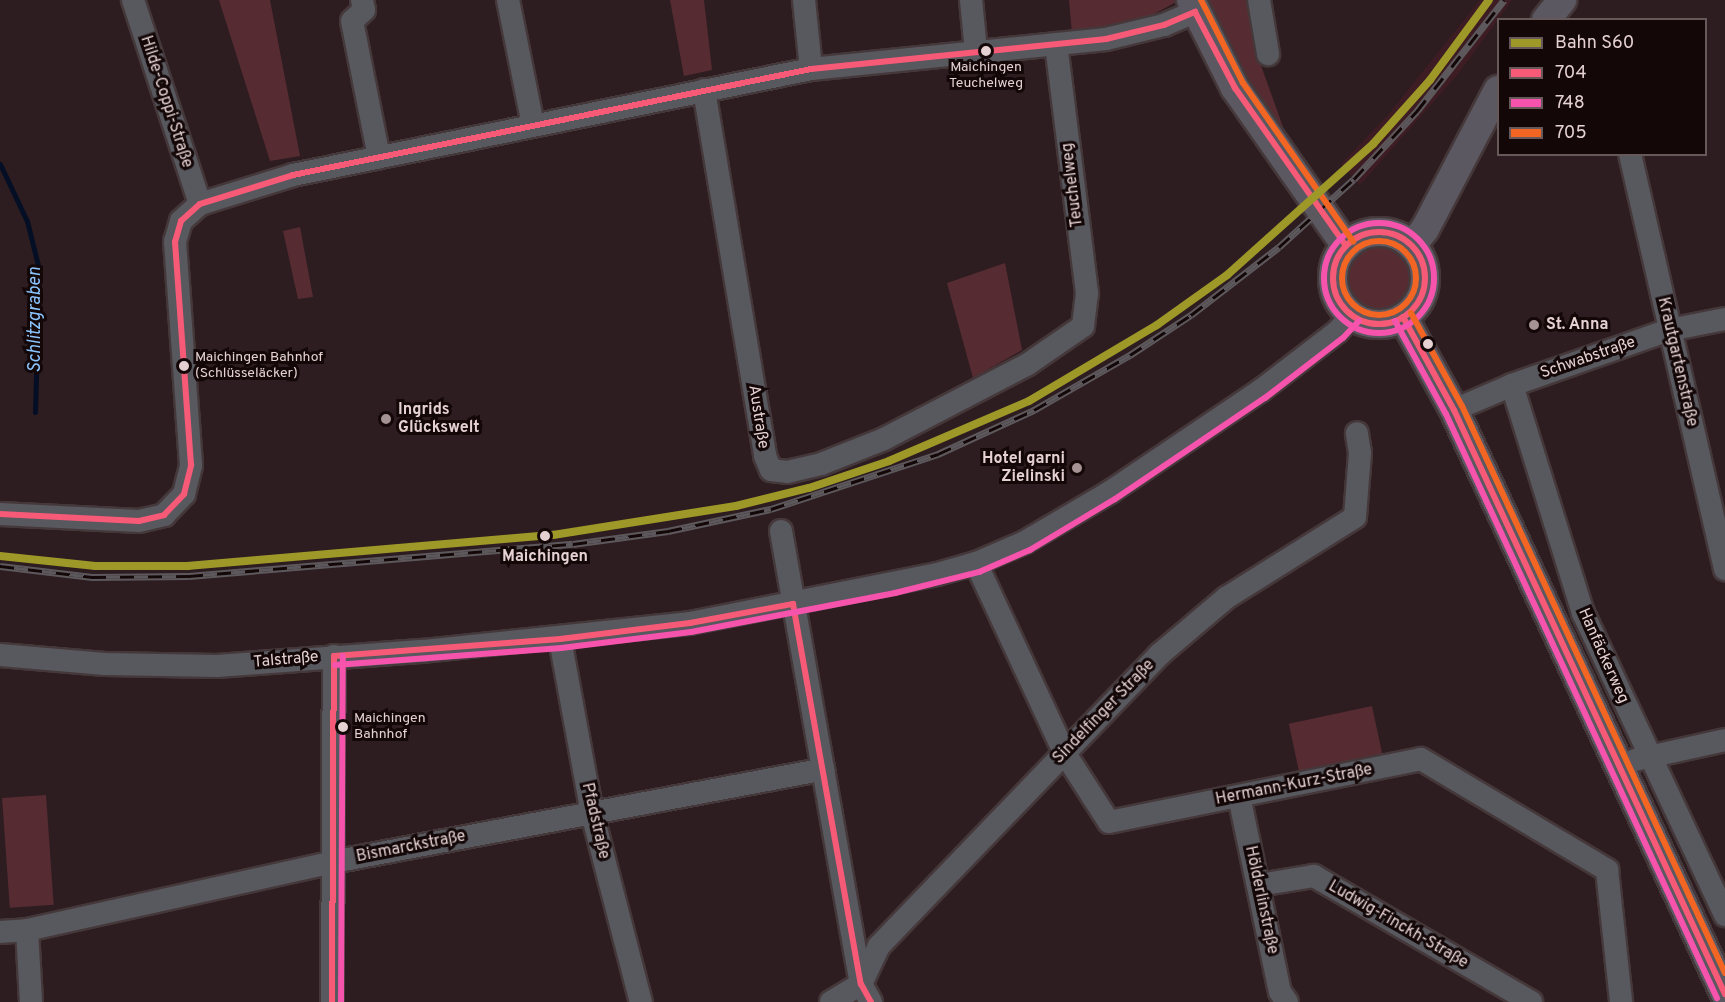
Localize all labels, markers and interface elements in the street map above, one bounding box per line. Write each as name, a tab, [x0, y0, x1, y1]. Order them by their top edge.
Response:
legend	[1497, 18, 1707, 156]
text: Bahn S60	[1555, 32, 1634, 55]
street label: Hilde-Coppi-Straße	[136, 34, 196, 170]
marker: Maichingen Teuchelweg	[980, 45, 992, 57]
place label: Maichingen Teuchelweg	[949, 60, 1023, 92]
text: 704	[1555, 62, 1587, 85]
text: 748	[1555, 92, 1585, 115]
text: 705	[1555, 122, 1587, 145]
street label: Teuchelweg	[1058, 142, 1088, 228]
water label: Schlitzgraben	[25, 267, 47, 373]
street label: Krautgartenstraße	[1653, 295, 1701, 429]
place label: St. Anna	[1546, 315, 1609, 335]
marker: St. Anna	[1527, 318, 1541, 332]
street label: Schwabstraße	[1538, 333, 1638, 383]
unlabelled marker	[1422, 338, 1434, 350]
place label: Maichingen Bahnhof (Schlüsseläcker)	[195, 350, 323, 382]
marker: Maichingen Bahnhof (Schlüsseläcker)	[178, 360, 190, 372]
street label: Austraße	[743, 384, 773, 450]
place label: Ingrids Glückswelt	[398, 400, 480, 438]
marker: Ingrids Glückswelt	[379, 412, 393, 426]
place label: Hotel garni Zielinski	[982, 449, 1065, 487]
marker: Hotel garni Zielinski	[1070, 461, 1084, 475]
marker: Maichingen	[536, 527, 554, 545]
place label: Maichingen	[502, 547, 588, 567]
street label: Hanfäckerweg	[1573, 605, 1633, 707]
street label: Talstraße	[253, 648, 319, 672]
street label: Sindelfinger Straße	[1049, 656, 1159, 768]
place label: Maichingen Bahnhof	[354, 711, 426, 744]
marker: Maichingen Bahnhof	[337, 721, 349, 733]
street label: Hermann-Kurz-Straße	[1214, 760, 1374, 810]
street label: Pfadstraße	[577, 781, 613, 861]
street label: Bismarckstraße	[355, 827, 467, 867]
street label: Hölderlinstraße	[1240, 844, 1282, 956]
street label: Ludwig-Finckh-Straße	[1325, 877, 1471, 973]

